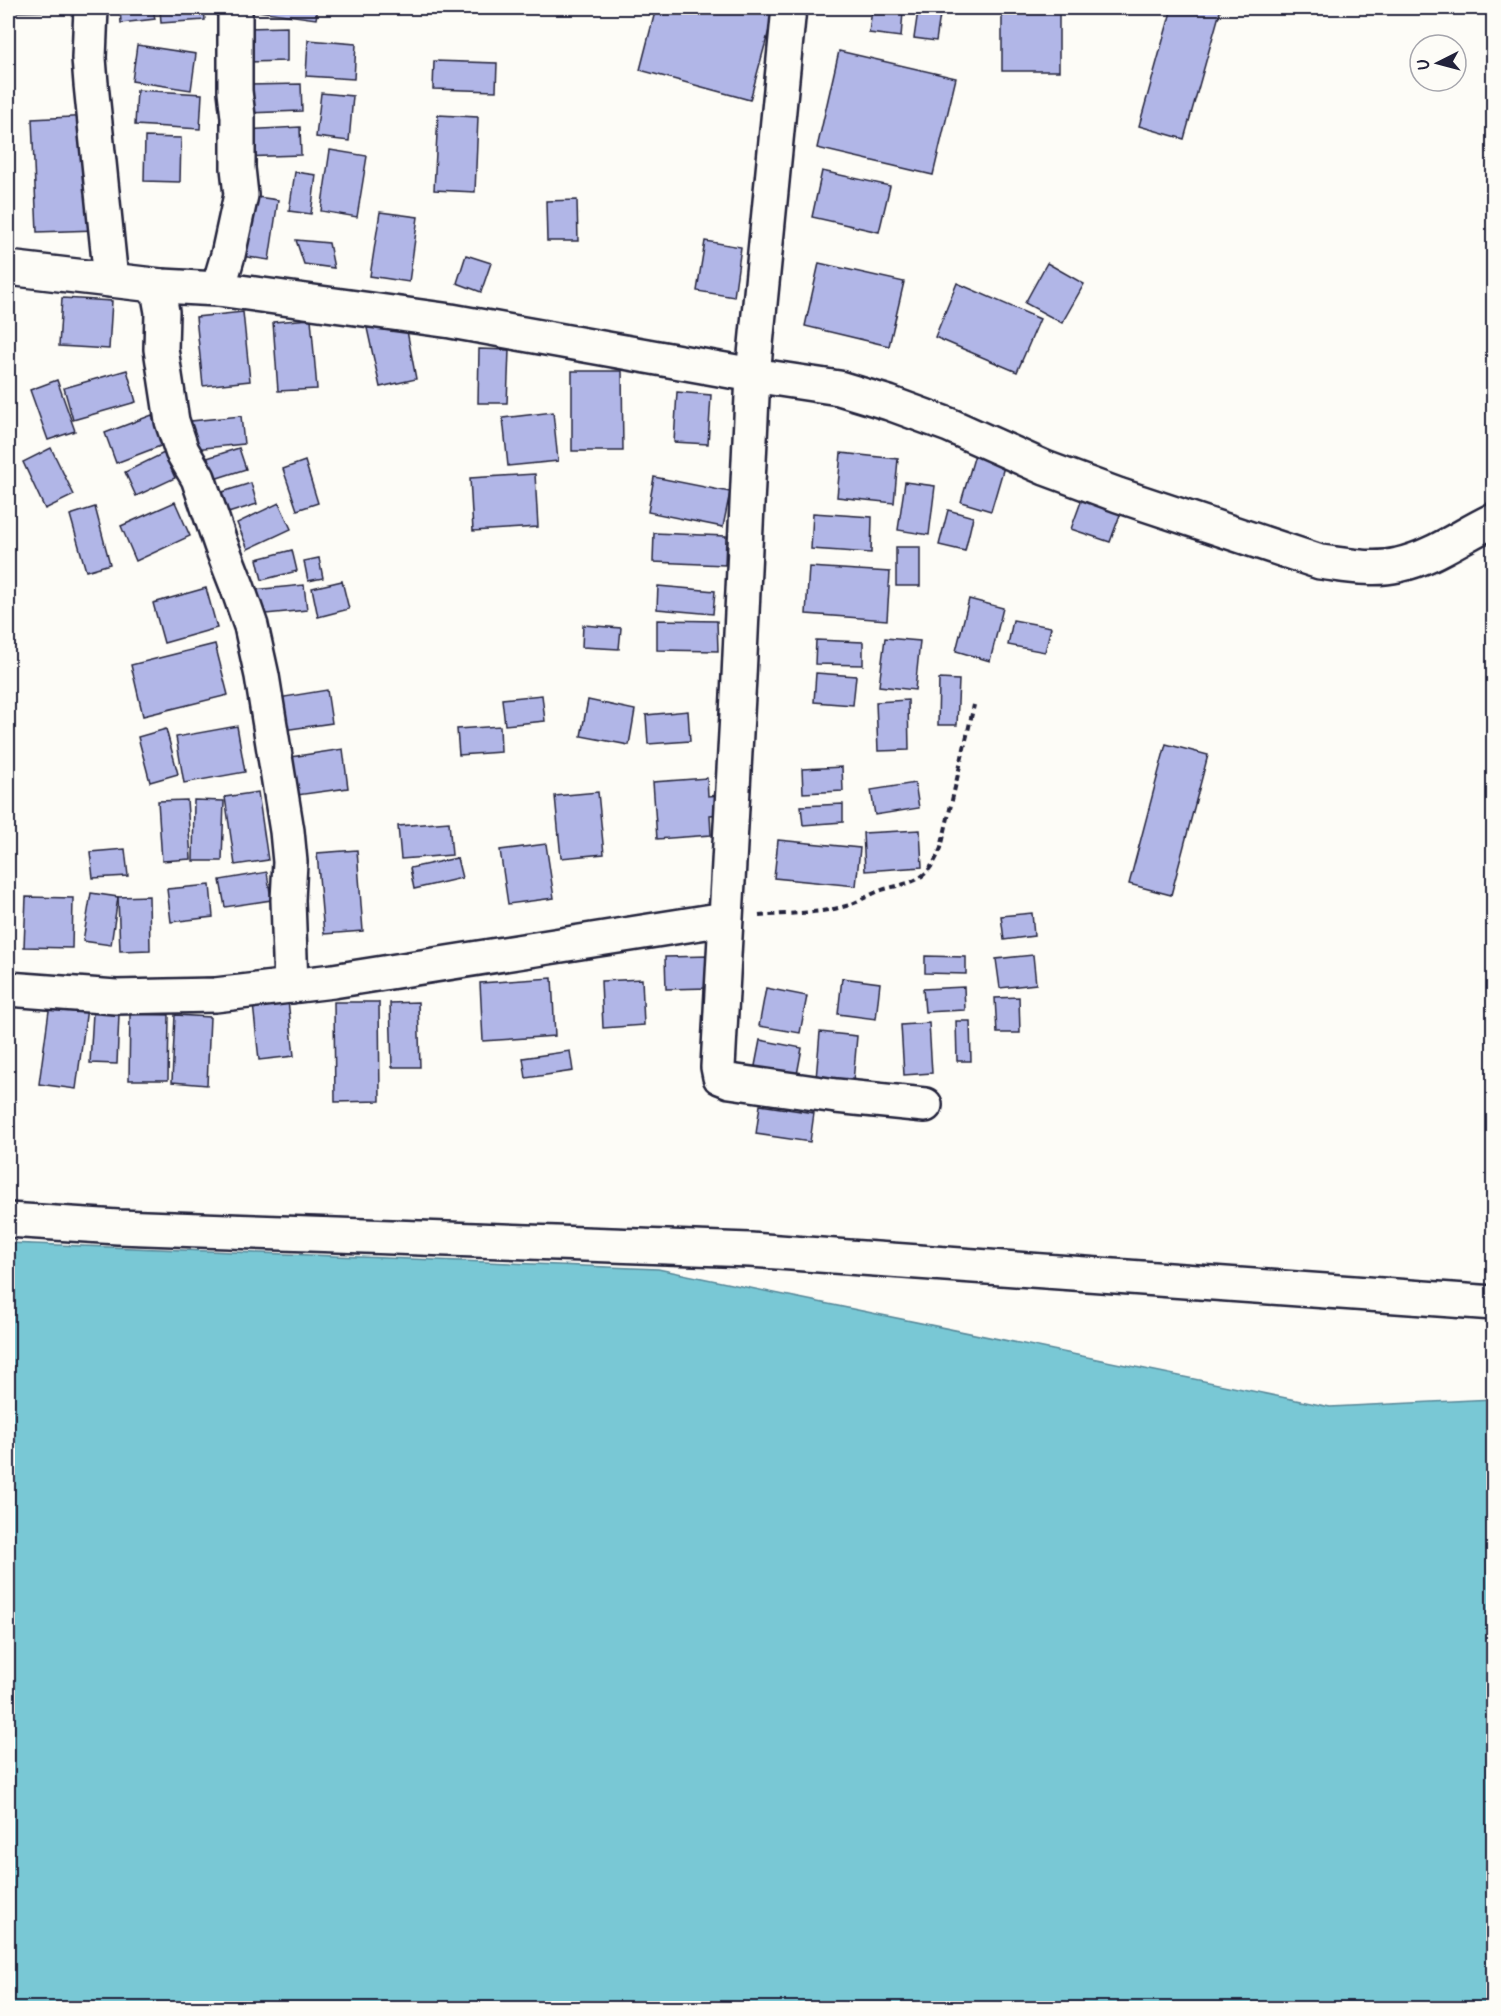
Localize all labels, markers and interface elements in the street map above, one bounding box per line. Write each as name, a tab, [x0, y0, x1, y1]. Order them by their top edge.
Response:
north arrow	[1408, 33, 1468, 93]
text: U	[1414, 58, 1435, 71]

